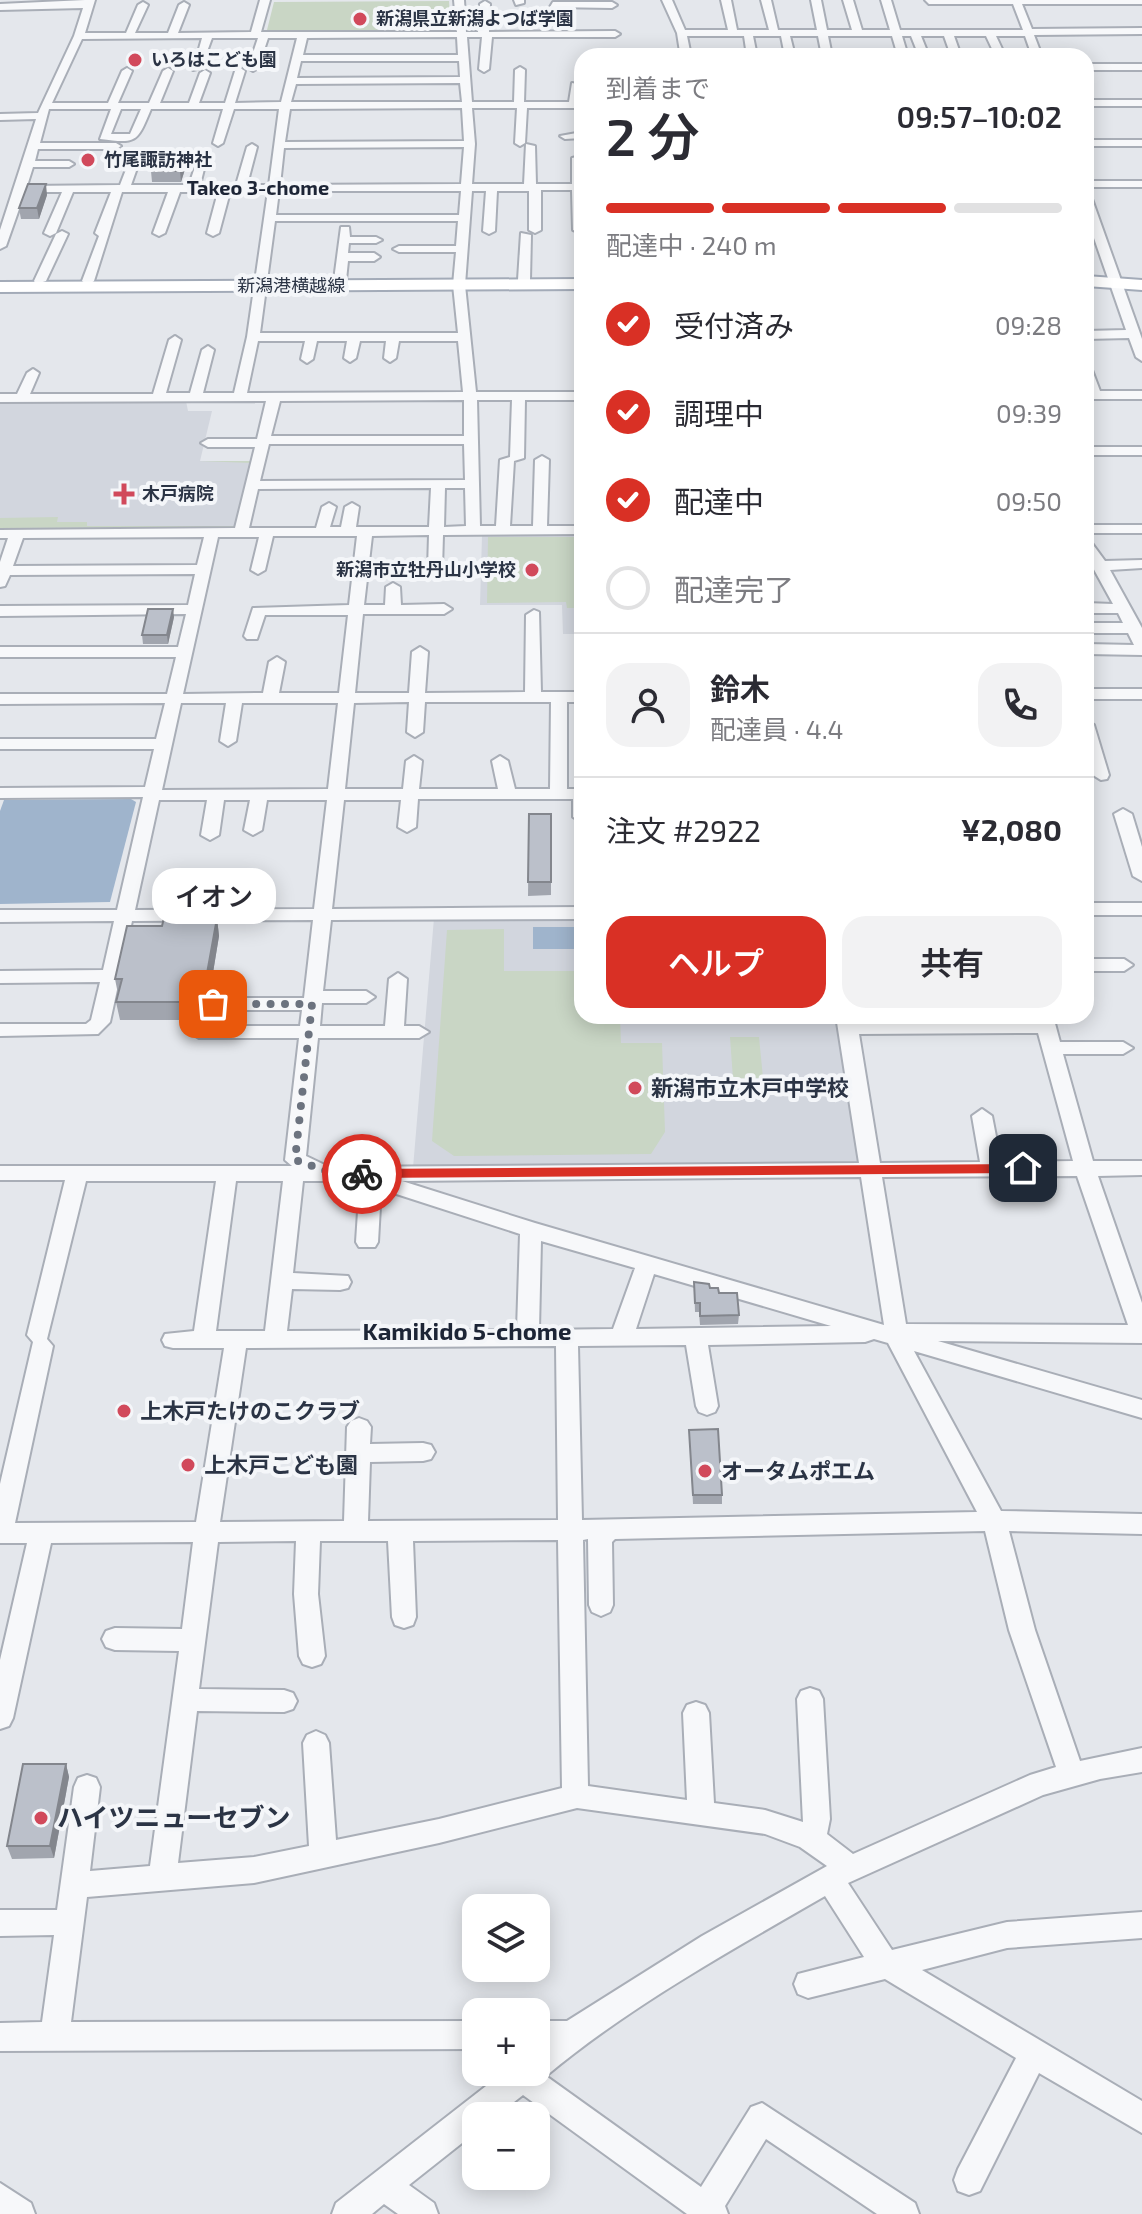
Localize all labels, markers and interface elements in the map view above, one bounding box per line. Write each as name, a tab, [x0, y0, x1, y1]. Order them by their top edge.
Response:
place label: 新潟県立新潟よつば学園	[376, 7, 574, 29]
marker: 新潟県立新潟よつば学園	[351, 10, 369, 28]
place label: いろはこども園	[151, 48, 277, 70]
marker: いろはこども園	[126, 51, 144, 69]
text: 到着まで	[606, 72, 710, 103]
text: 09:57–10:02	[897, 98, 1062, 134]
text: 2 分	[606, 104, 699, 166]
place label: 竹尾諏訪神社	[104, 148, 212, 170]
marker: 竹尾諏訪神社	[79, 151, 97, 169]
district label: Takeo 3-chome	[187, 175, 329, 199]
text: 配達中 · 240 m	[606, 229, 777, 260]
street label: 新潟港横越線	[237, 274, 345, 296]
icon: check	[606, 302, 650, 346]
text: 受付済み	[674, 307, 794, 343]
text: 09:28	[995, 309, 1062, 340]
icon: check	[606, 390, 650, 434]
text: 調理中	[674, 395, 764, 431]
text: 09:39	[996, 397, 1062, 428]
icon: check	[606, 478, 650, 522]
place label: 木戸病院	[142, 482, 214, 504]
marker: 木戸病院	[113, 483, 135, 505]
text: 配達中	[674, 483, 764, 519]
text: 09:50	[996, 485, 1062, 516]
place label: 新潟市立牡丹山小学校	[336, 558, 516, 580]
marker: 新潟市立牡丹山小学校	[523, 561, 541, 579]
text: 配達完了	[674, 571, 794, 607]
button: person	[606, 663, 690, 747]
button: phone	[978, 663, 1062, 747]
text: 鈴木	[710, 670, 770, 706]
text: 配達員 · 4.4	[710, 713, 843, 744]
text: ¥2,080	[961, 811, 1062, 847]
text: 注文 #2922	[606, 812, 761, 848]
callout: イオン	[151, 868, 275, 924]
text: イオン	[175, 880, 253, 911]
button: ヘルプ	[606, 916, 826, 1008]
button: 共有	[842, 916, 1062, 1008]
pin	[179, 970, 247, 1038]
icon: bag	[191, 982, 235, 1026]
place label: 新潟市立木戸中学校	[651, 1074, 849, 1100]
marker: 新潟市立木戸中学校	[626, 1079, 644, 1097]
courier	[322, 1134, 402, 1214]
pin	[989, 1134, 1057, 1202]
icon: home	[1001, 1146, 1045, 1190]
icon: bike	[340, 1152, 384, 1196]
district label: Kamikido 5-chome	[362, 1316, 572, 1345]
place label: 上木戸たけのこクラブ	[140, 1397, 360, 1423]
marker: 上木戸たけのこクラブ	[115, 1402, 133, 1420]
place label: 上木戸こども園	[204, 1451, 358, 1477]
marker: 上木戸こども園	[179, 1456, 197, 1474]
place label: オータムポエム	[721, 1457, 875, 1483]
marker: オータムポエム	[696, 1462, 714, 1480]
place label: ハイツニューセブン	[57, 1801, 290, 1832]
marker: ハイツニューセブン	[32, 1809, 50, 1827]
map controls	[462, 1894, 550, 2190]
button: layers	[462, 1894, 550, 1982]
button: +	[462, 1998, 550, 2086]
button: −	[462, 2102, 550, 2190]

